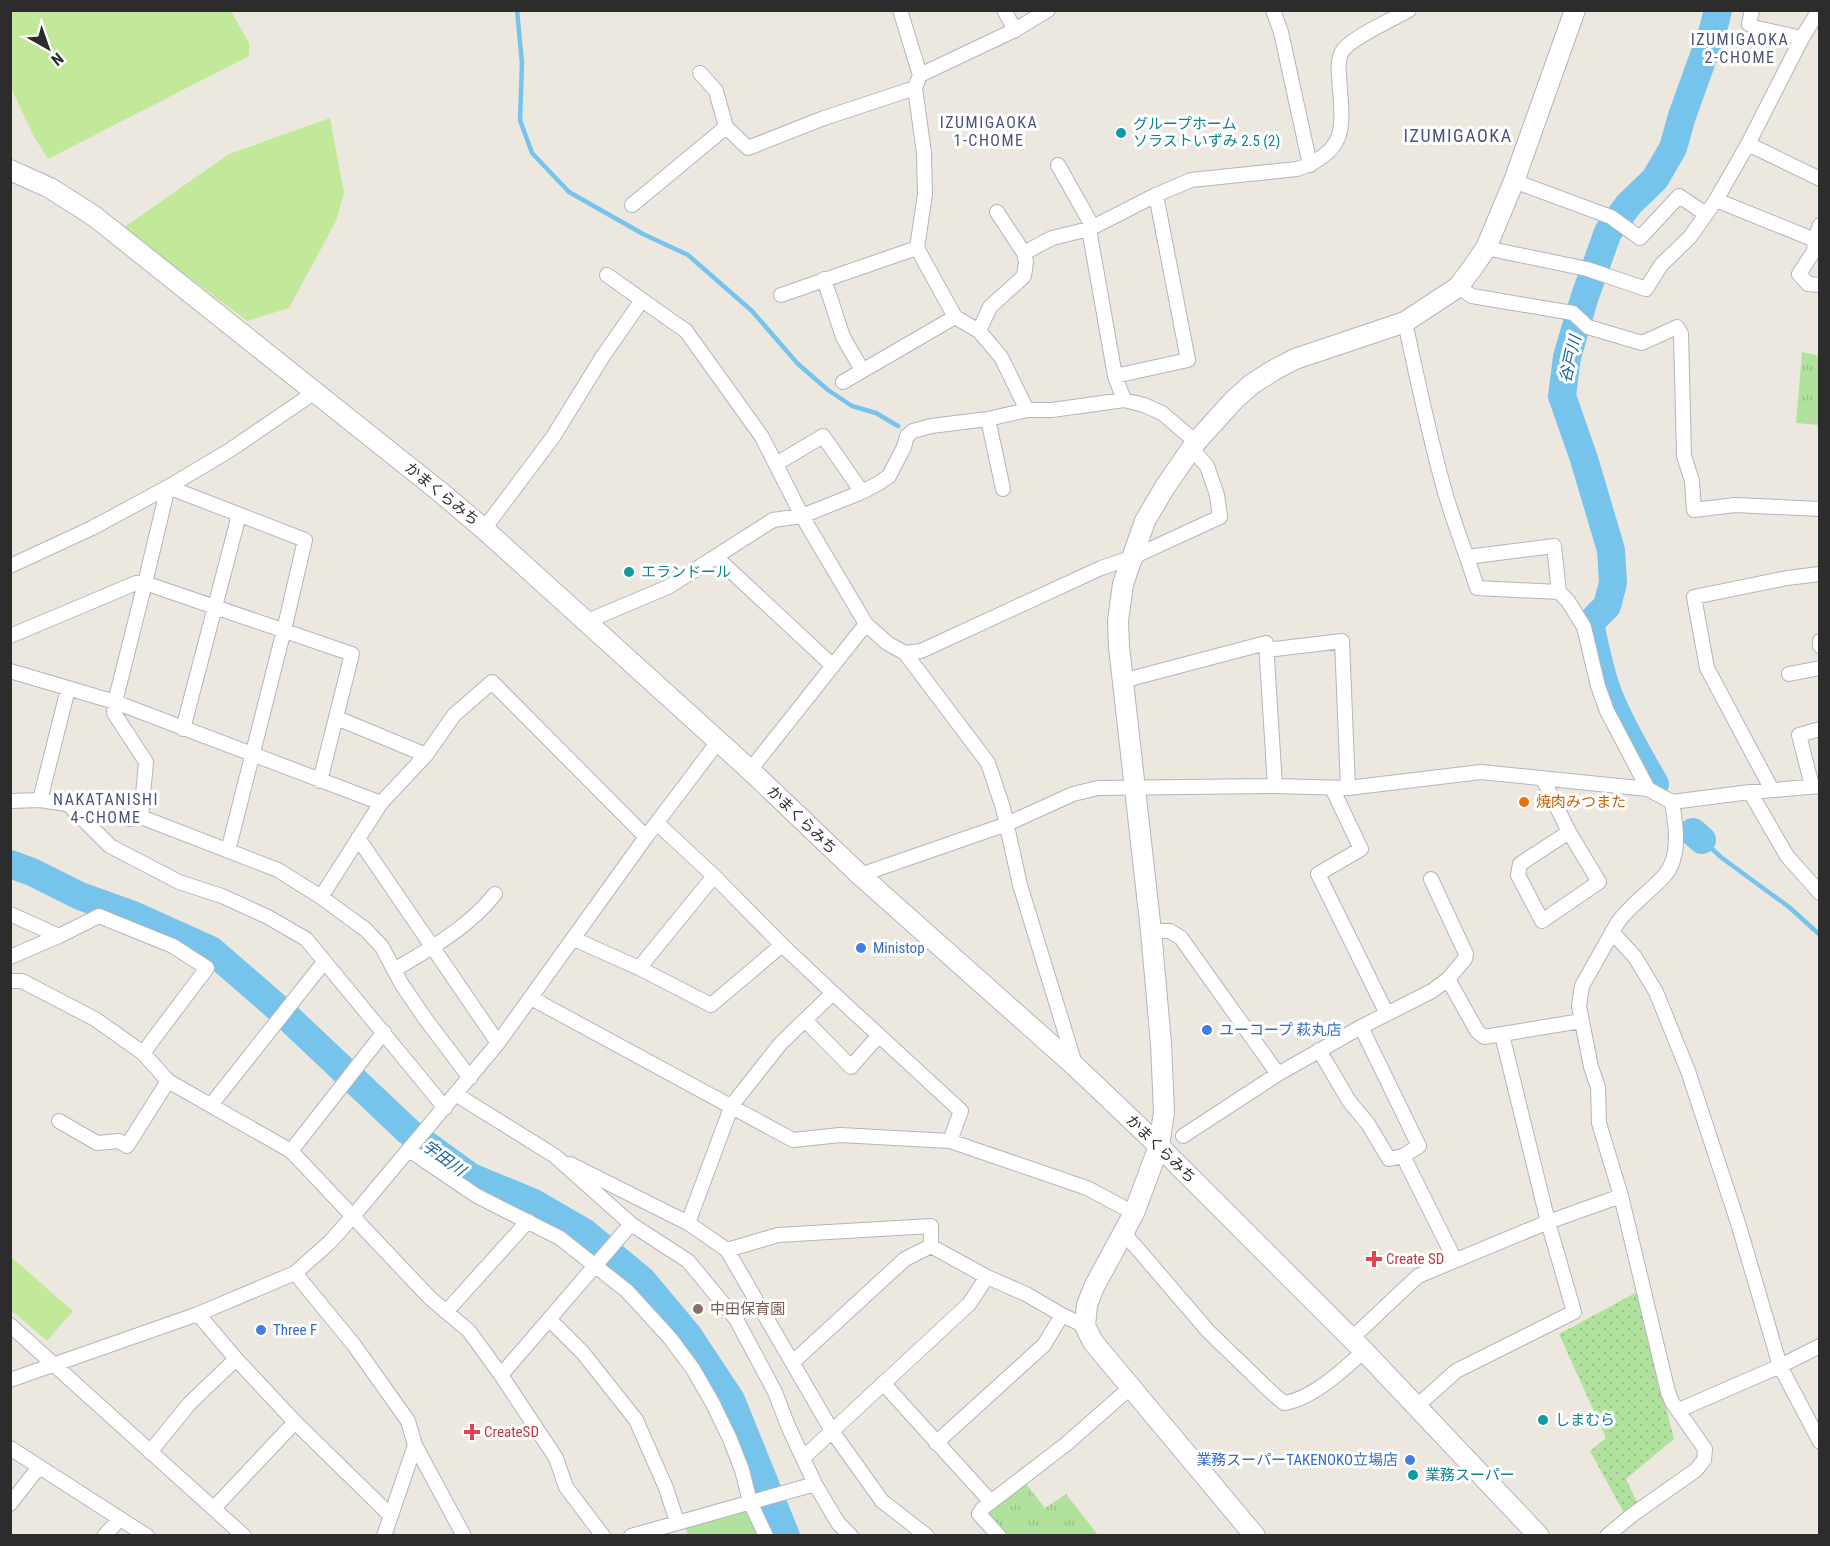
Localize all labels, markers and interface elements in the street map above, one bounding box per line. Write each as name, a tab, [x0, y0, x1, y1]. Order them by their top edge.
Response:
north arrow	[18, 18, 78, 78]
district label: IZUMIGAOKA 2-CHOME	[1691, 30, 1789, 67]
text: N	[47, 49, 67, 70]
district label: IZUMIGAOKA 1-CHOME	[940, 113, 1038, 150]
place label: グループホーム ソラストいずみ 2.5 (2)	[1133, 115, 1280, 150]
district label: IZUMIGAOKA	[1403, 125, 1513, 146]
marker: グループホーム ソラストいずみ 2.5 (2)	[1114, 126, 1128, 140]
water label: 谷戸川	[1555, 332, 1585, 385]
street label: かまくらみち	[401, 459, 483, 529]
place label: エランドール	[641, 563, 731, 581]
marker: エランドール	[622, 565, 636, 579]
street label: かまくらみち	[763, 782, 841, 858]
district label: NAKATANISHI 4-CHOME	[53, 790, 159, 827]
place label: 焼肉みつまた	[1536, 793, 1626, 811]
marker: 焼肉みつまた	[1517, 795, 1531, 809]
place label: Ministop	[873, 939, 925, 957]
marker: Ministop	[854, 941, 868, 955]
place label: ユーコープ 萩丸店	[1219, 1021, 1342, 1039]
marker: ユーコープ 萩丸店	[1200, 1023, 1214, 1037]
street label: かまくらみち	[1122, 1111, 1200, 1187]
water label: 宇田川	[419, 1136, 471, 1181]
place label: Create SD	[1386, 1250, 1444, 1268]
marker: Create SD	[1367, 1252, 1381, 1266]
place label: 中田保育園	[710, 1300, 785, 1318]
marker: 中田保育園	[691, 1302, 705, 1316]
place label: Three F	[273, 1321, 317, 1339]
marker: Three F	[254, 1323, 268, 1337]
place label: しまむら	[1555, 1411, 1615, 1429]
marker: しまむら	[1536, 1413, 1550, 1427]
place label: CreateSD	[484, 1423, 539, 1441]
marker: CreateSD	[465, 1425, 479, 1439]
place label: 業務スーパーTAKENOKO立場店	[1196, 1451, 1398, 1469]
marker: 業務スーパーTAKENOKO立場店	[1403, 1453, 1417, 1467]
place label: 業務スーパー	[1425, 1466, 1515, 1484]
marker: 業務スーパー	[1406, 1468, 1420, 1482]

